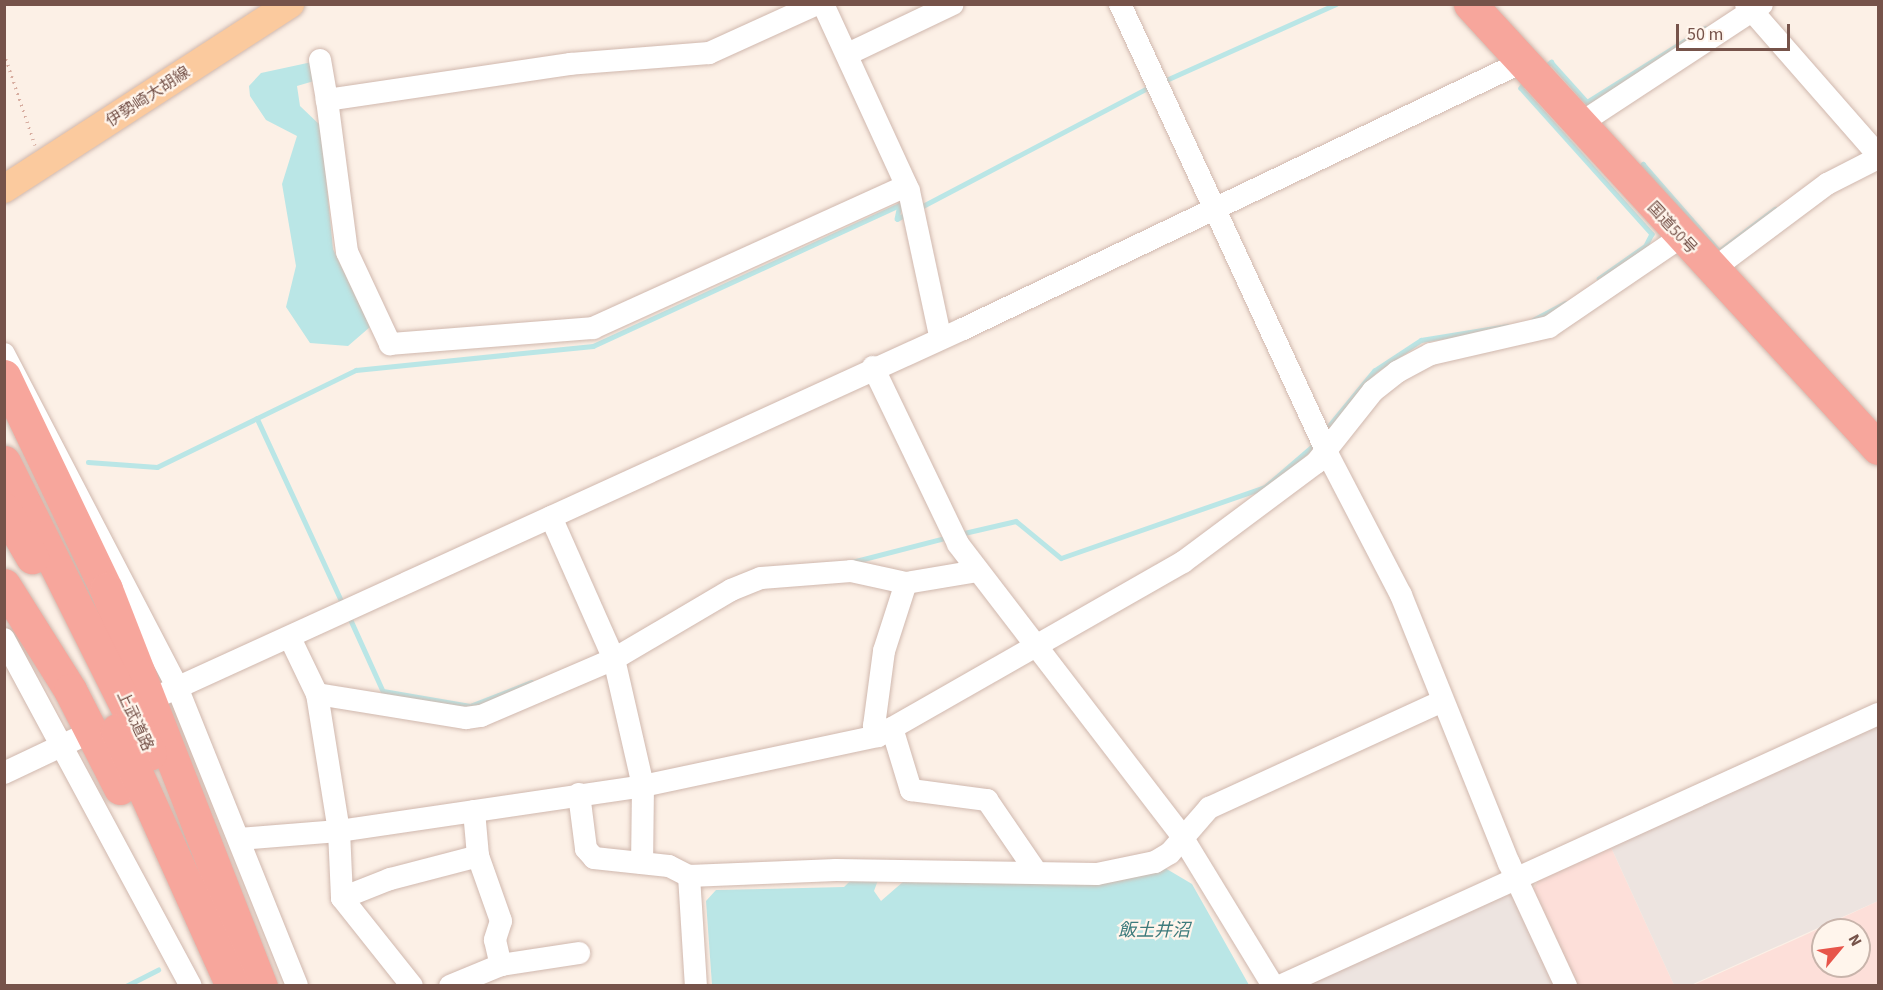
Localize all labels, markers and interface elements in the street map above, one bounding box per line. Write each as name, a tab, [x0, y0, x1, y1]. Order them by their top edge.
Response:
scale bar	[1679, 12, 1793, 50]
text: 50 m	[1687, 22, 1723, 47]
street label: 伊勢崎大胡線	[103, 63, 193, 131]
street label: 国道50号	[1643, 198, 1701, 258]
street label: 上武道路	[113, 688, 157, 754]
north arrow	[1811, 918, 1871, 978]
water label: 飯土井沼	[1118, 920, 1190, 942]
text: N	[1843, 930, 1867, 950]

